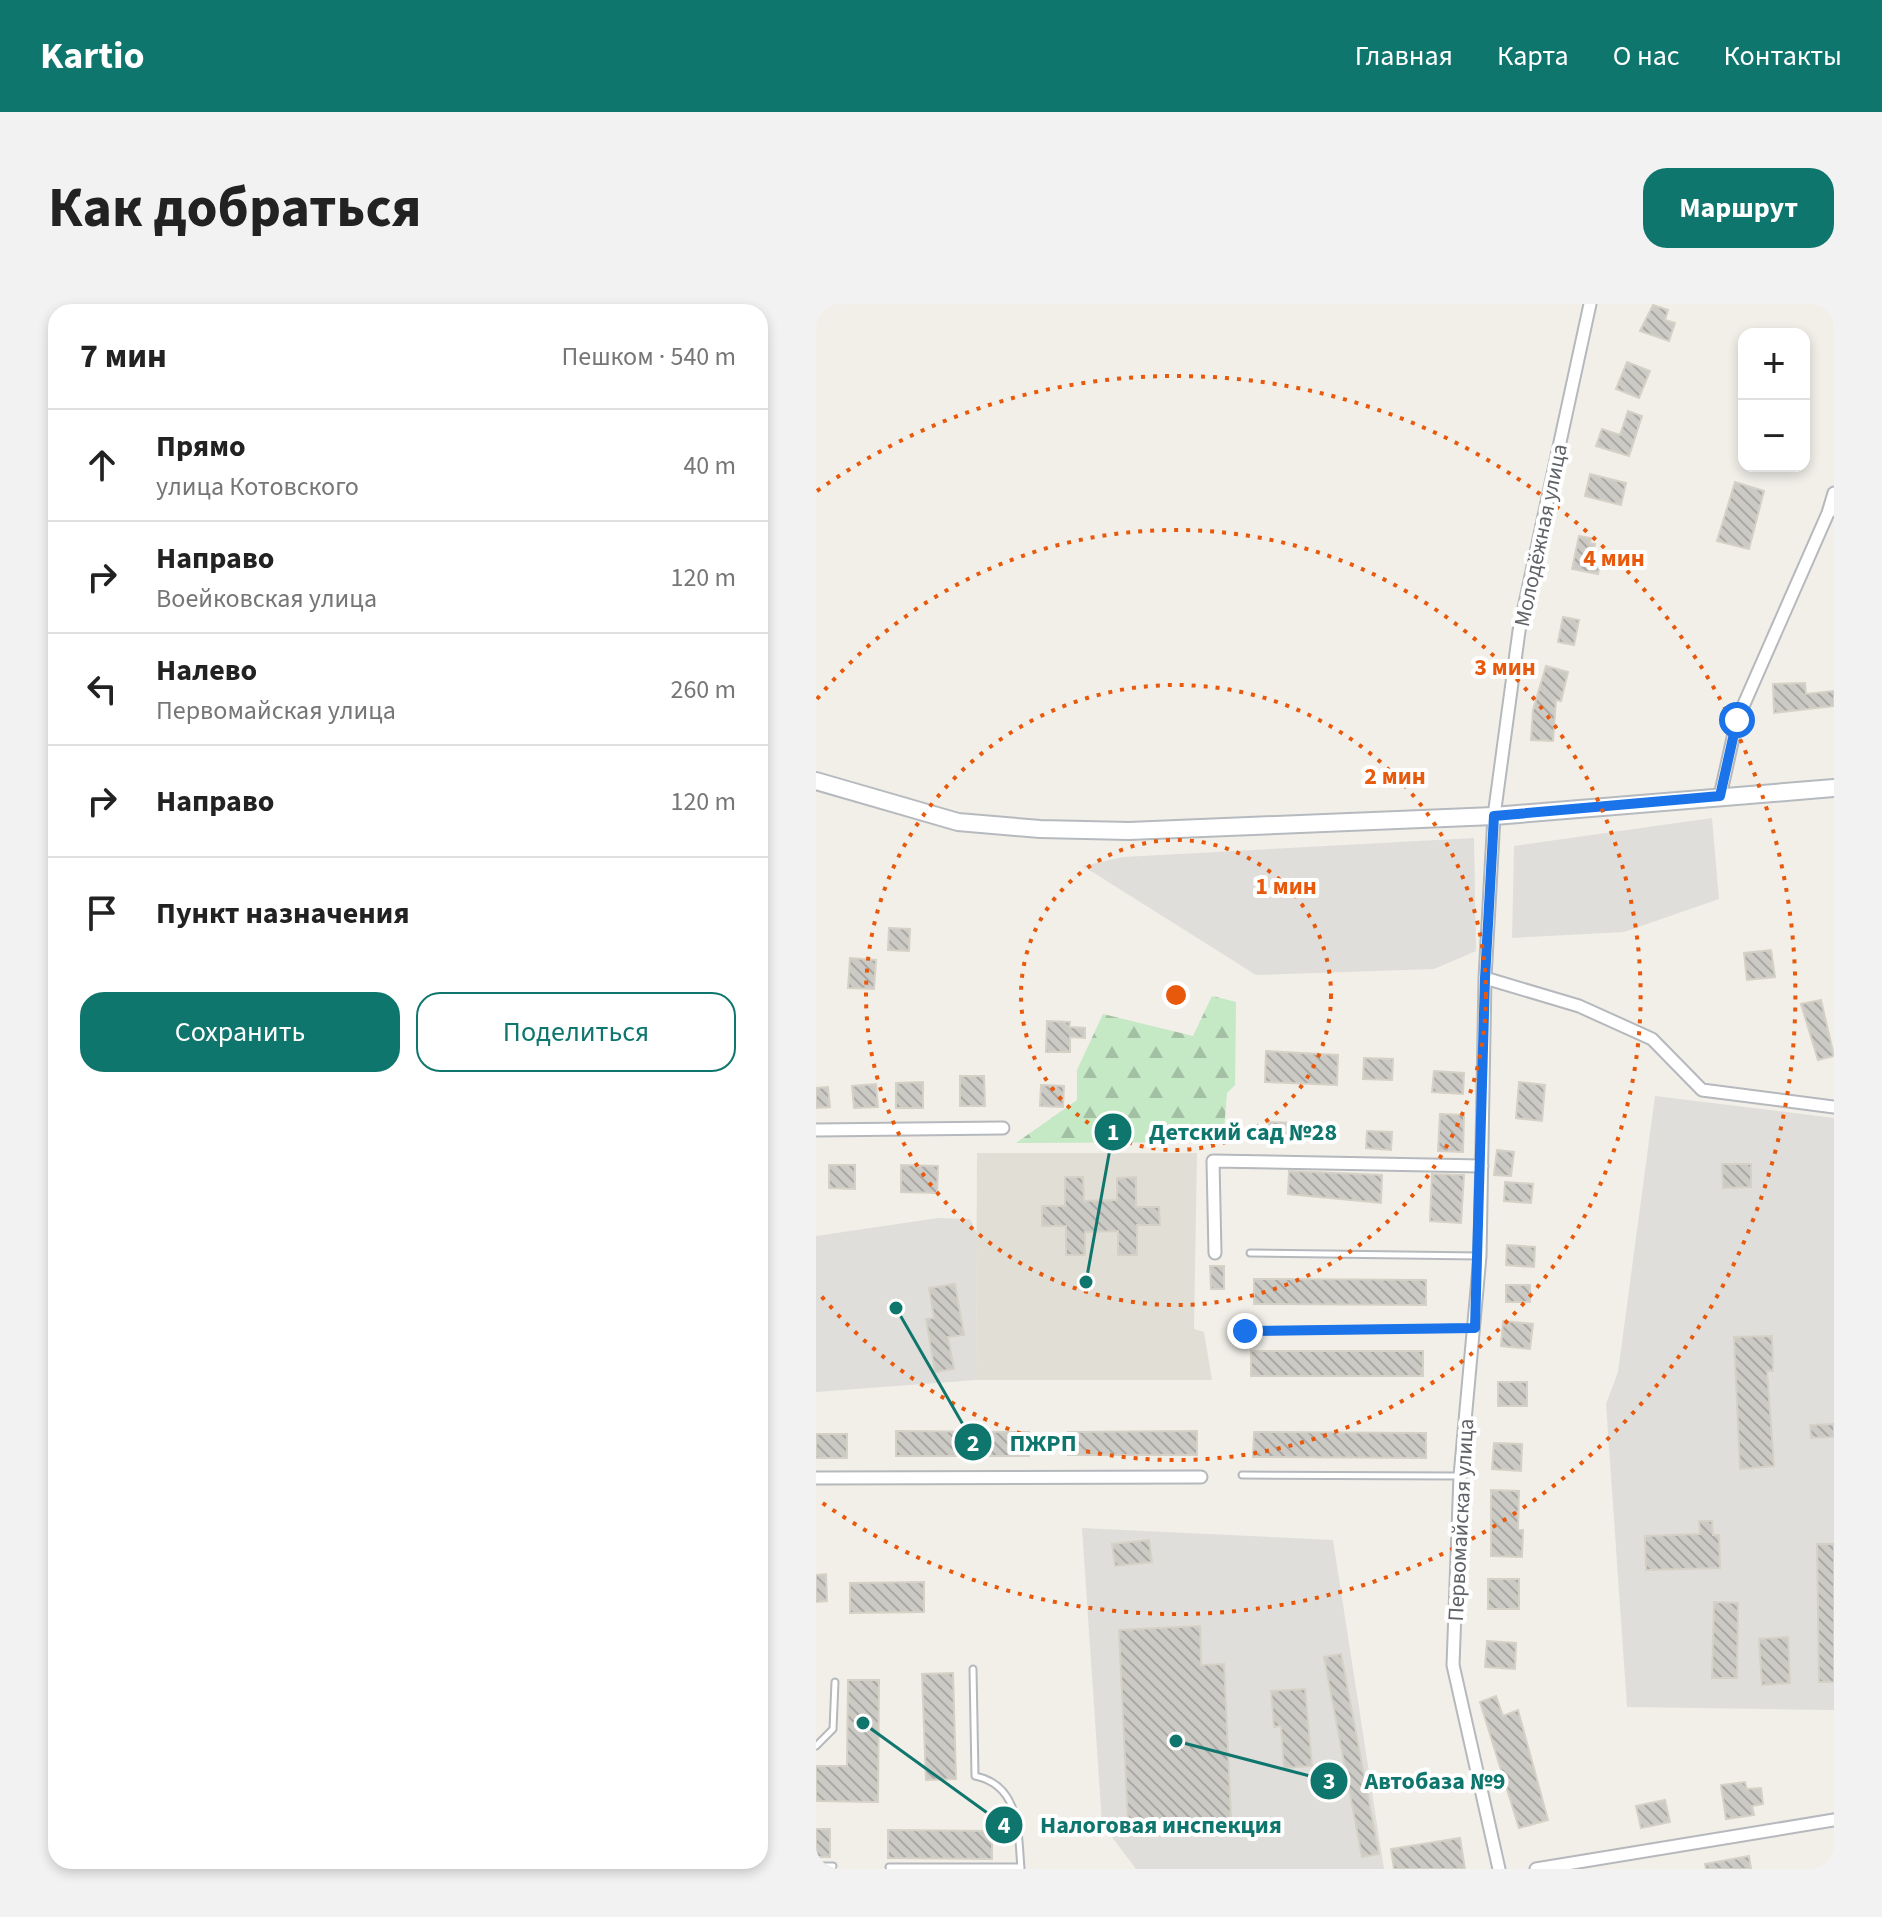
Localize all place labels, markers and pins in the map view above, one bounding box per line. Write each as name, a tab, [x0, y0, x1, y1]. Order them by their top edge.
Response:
centre of rings	[1162, 981, 1190, 1009]
callout: Детский сад №28	[1093, 1108, 1353, 1156]
callout: ПЖРП	[953, 1418, 1092, 1466]
callout: Автобаза №9	[1309, 1757, 1522, 1805]
callout: Налоговая инспекция	[984, 1801, 1298, 1849]

